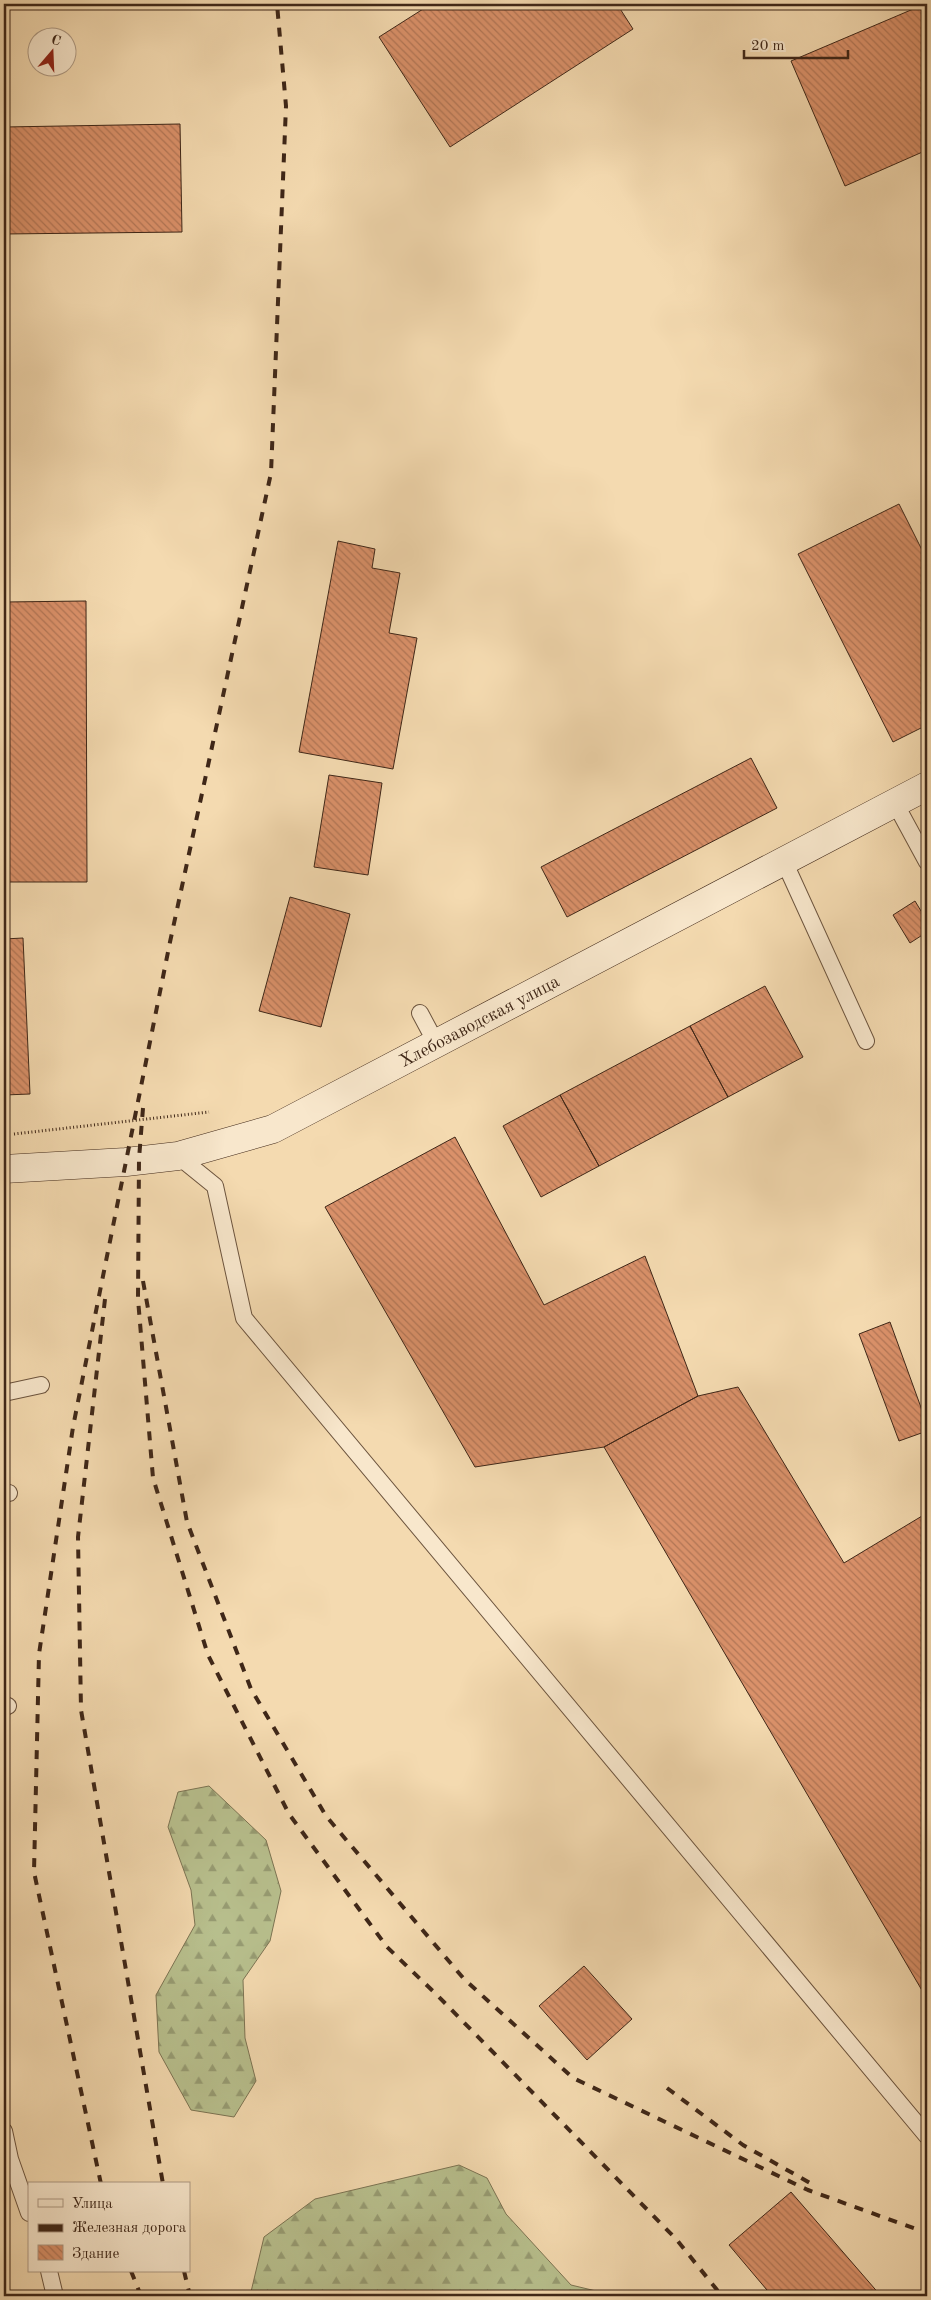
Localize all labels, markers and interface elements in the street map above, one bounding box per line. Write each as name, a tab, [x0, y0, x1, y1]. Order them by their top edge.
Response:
north arrow	[28, 28, 78, 78]
scale bar	[744, 28, 847, 60]
text: С	[49, 33, 63, 49]
text: 20 m	[751, 39, 785, 54]
street label: Хлебозаводская улица	[397, 973, 562, 1071]
legend	[28, 2182, 190, 2272]
text: Улица	[72, 2197, 113, 2212]
text: Железная дорога	[72, 2221, 187, 2236]
text: Здание	[72, 2247, 119, 2262]

